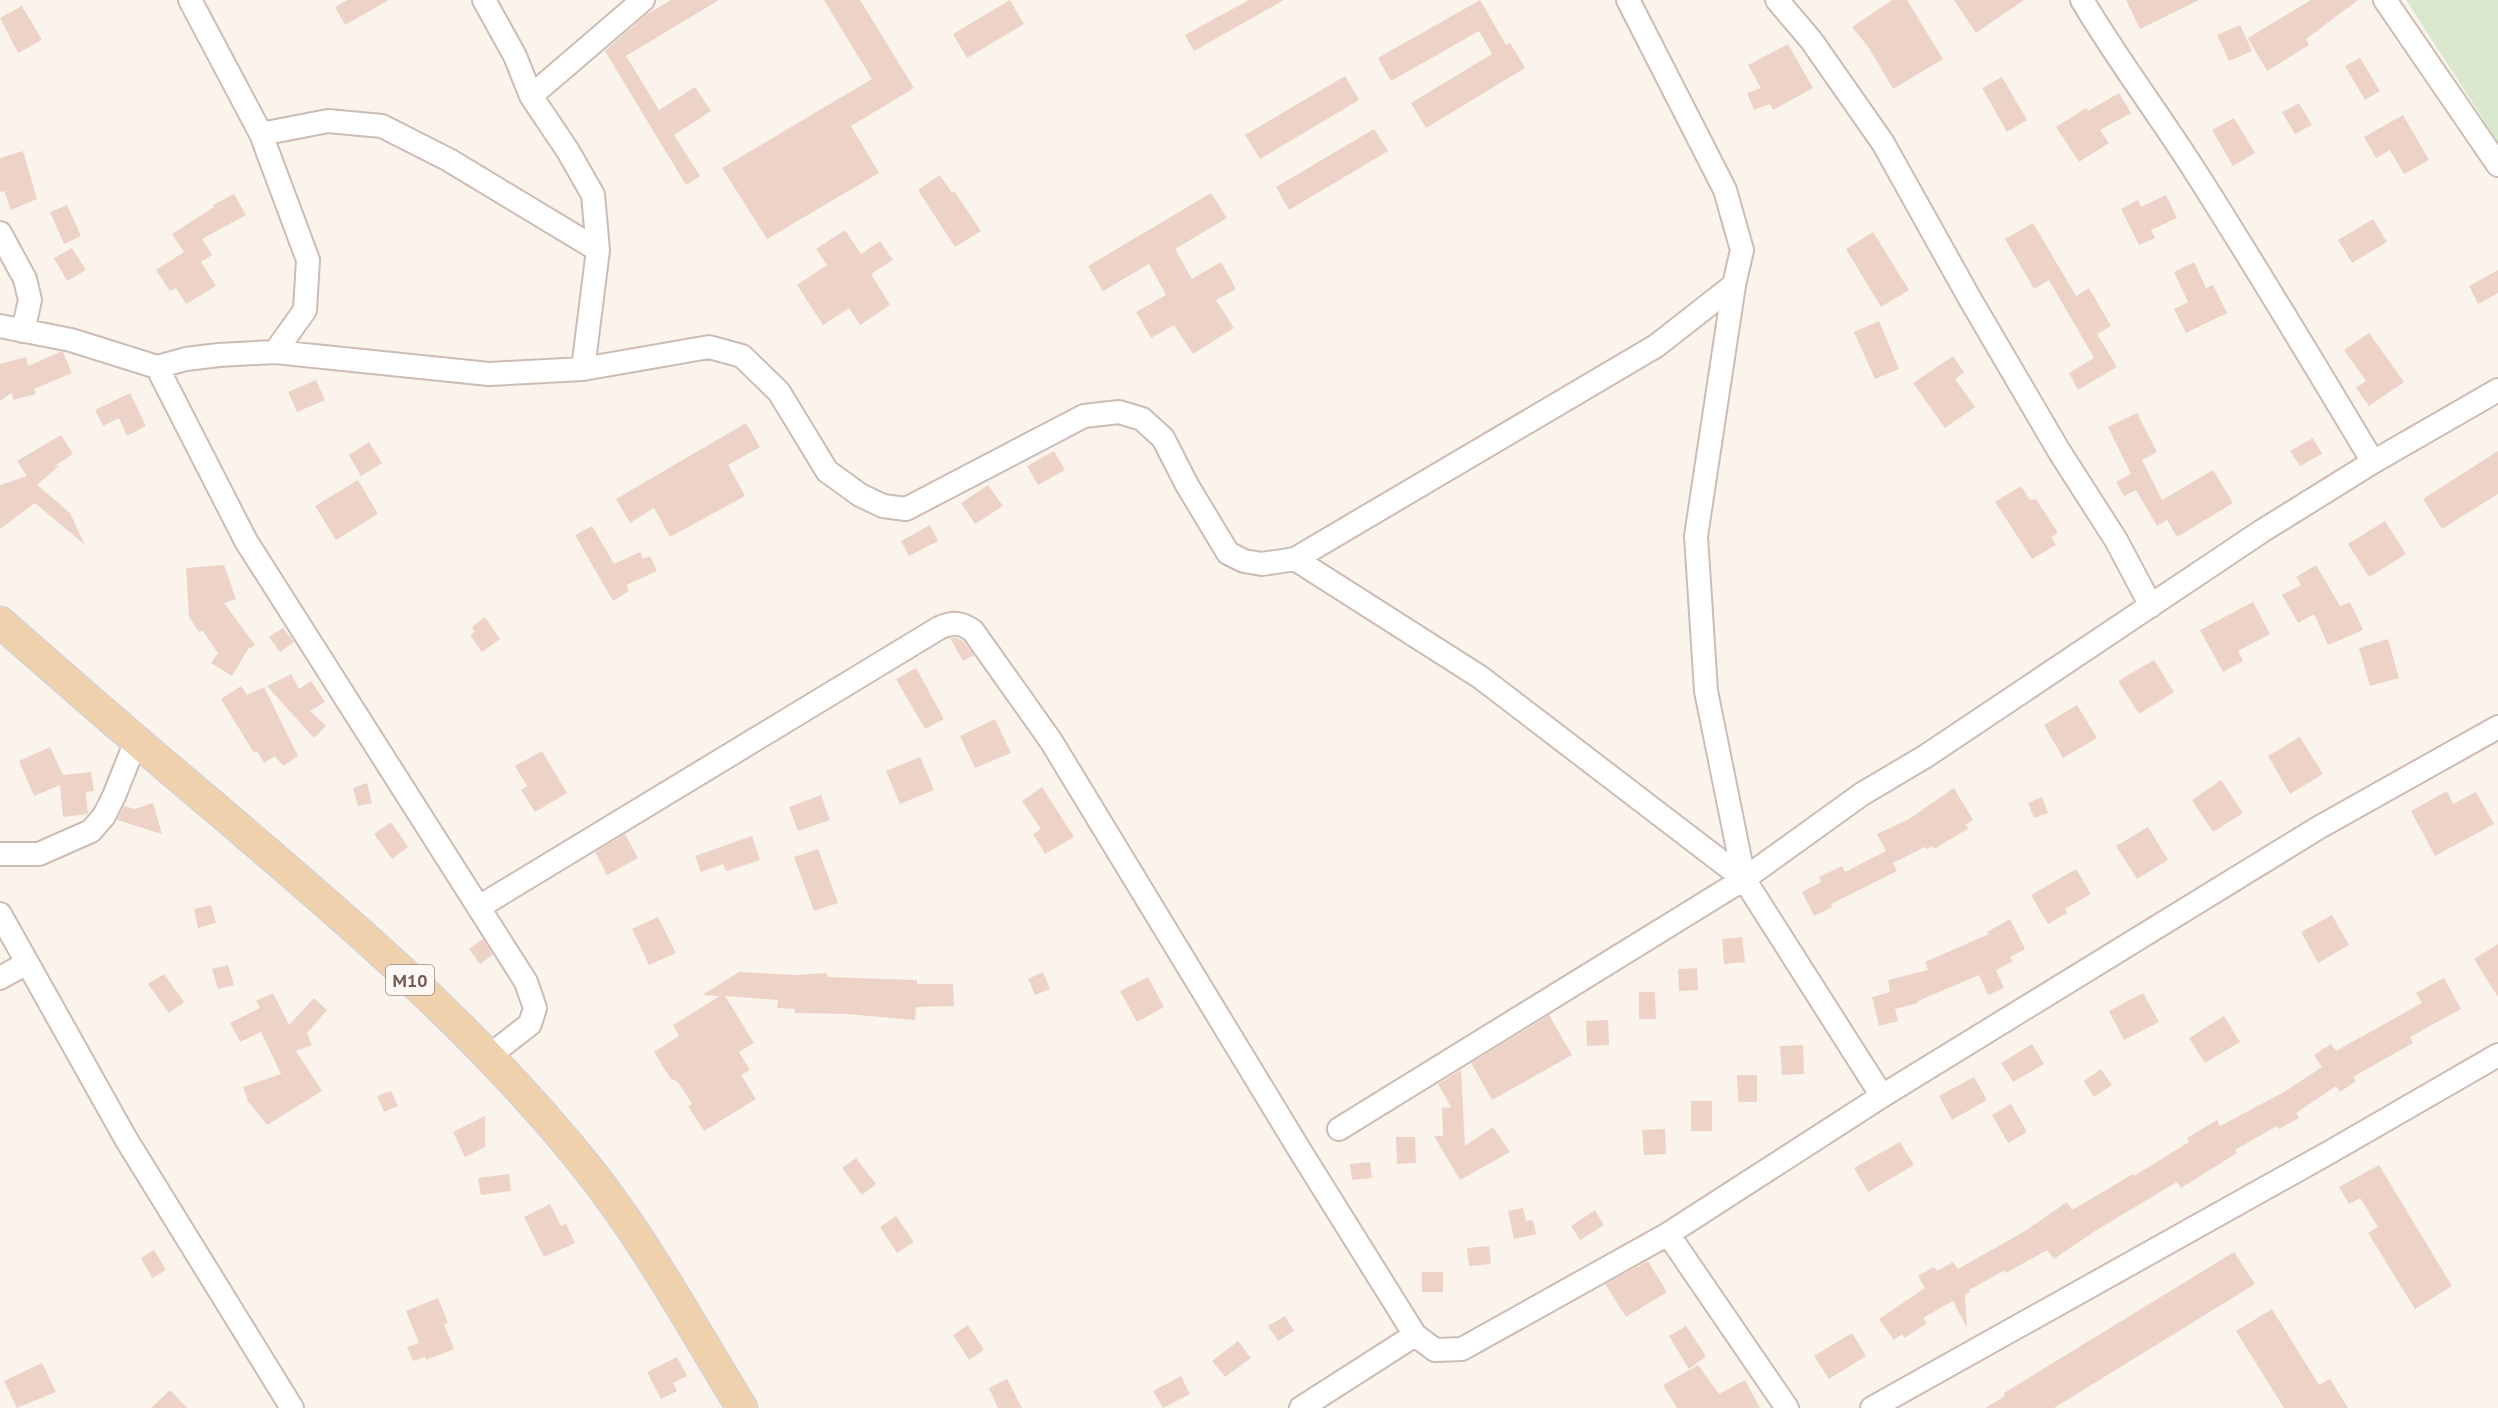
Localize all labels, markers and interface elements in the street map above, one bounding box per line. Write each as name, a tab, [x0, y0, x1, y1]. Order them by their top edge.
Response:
road number: M10	[386, 965, 434, 995]

